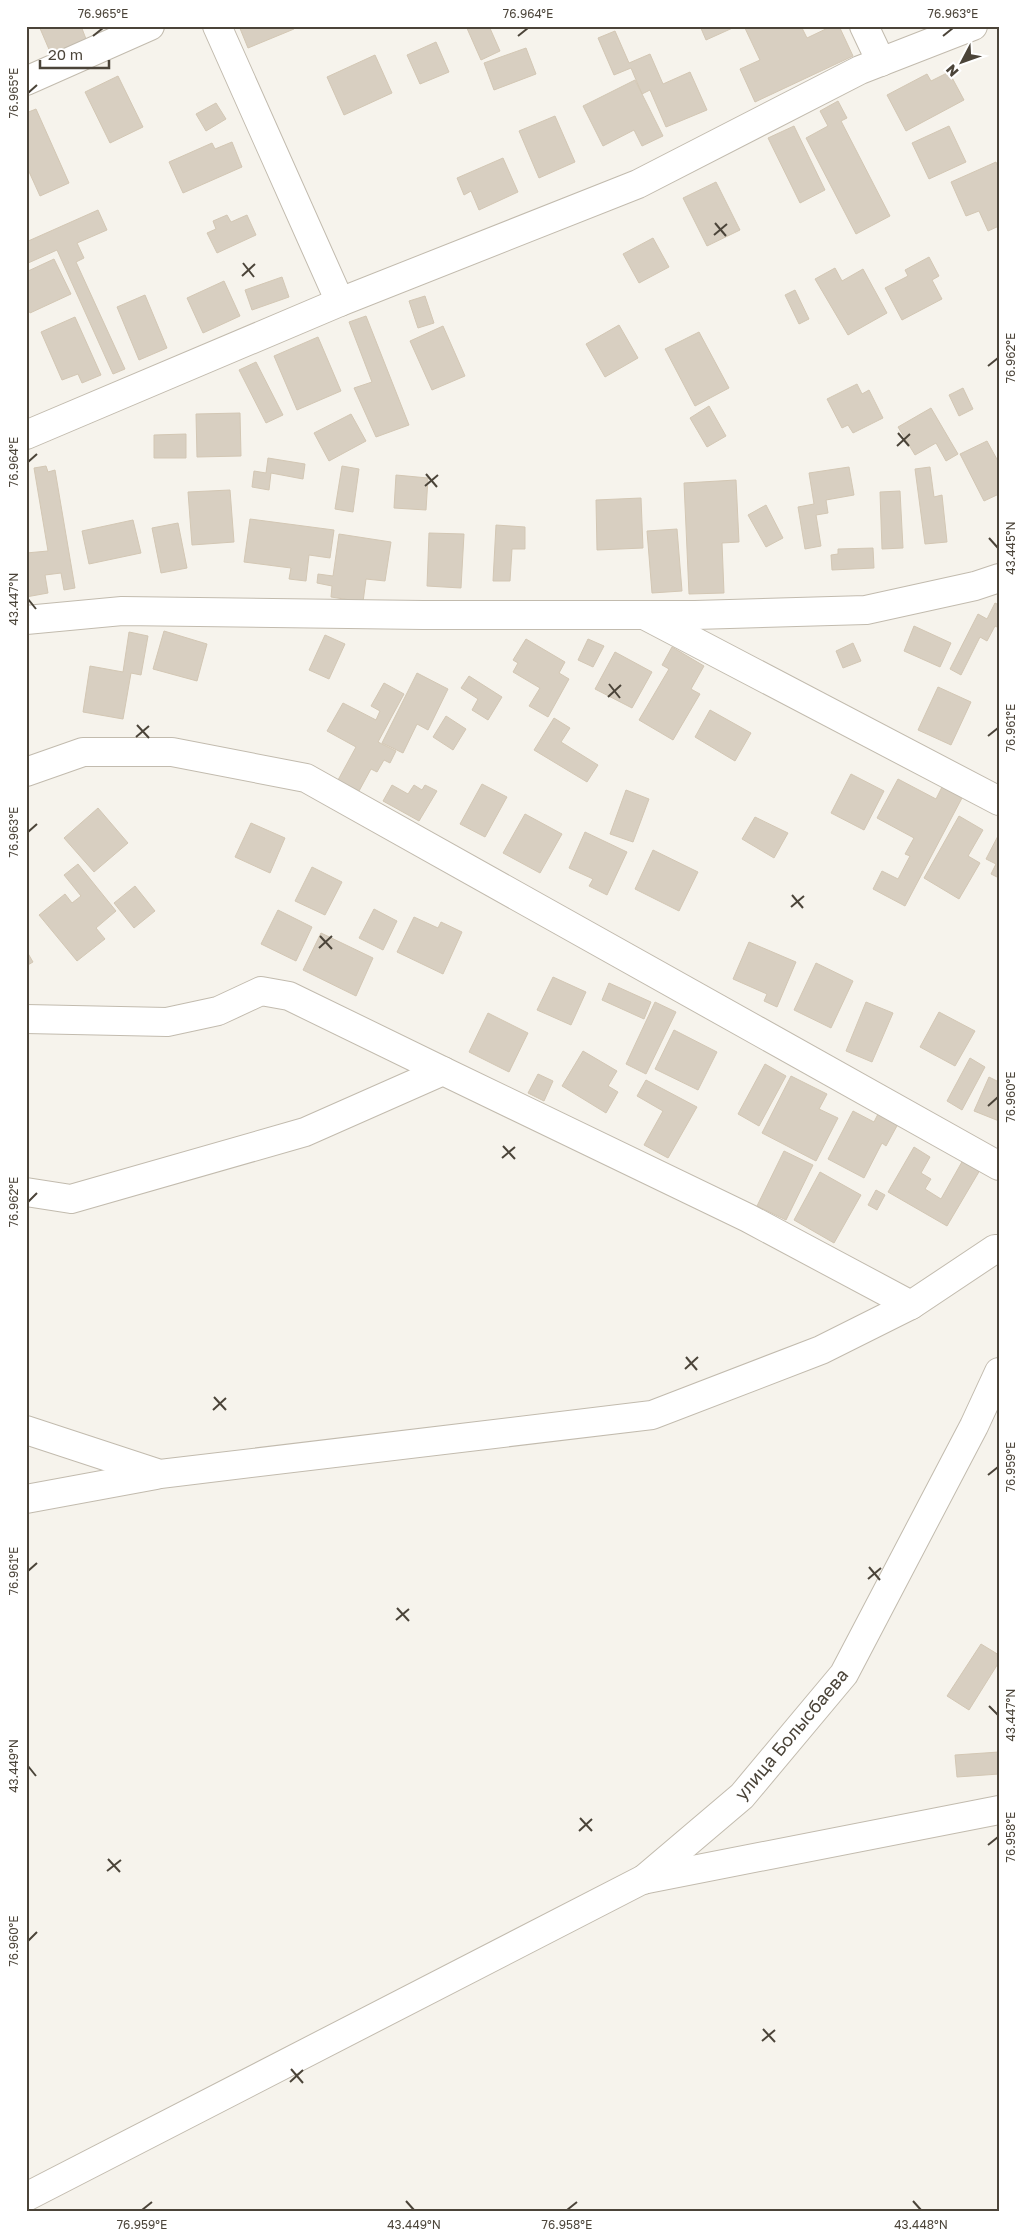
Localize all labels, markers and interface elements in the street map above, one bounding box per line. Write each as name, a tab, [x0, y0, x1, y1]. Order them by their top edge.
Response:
text: 76.965°E	[78, 6, 128, 21]
text: 76.964°E	[503, 6, 553, 21]
text: 76.963°E	[928, 6, 978, 21]
scale bar	[40, 38, 109, 70]
north arrow	[938, 38, 988, 88]
text: 20 m	[48, 45, 83, 63]
text: N	[942, 61, 962, 80]
text: 76.965°E	[6, 68, 21, 118]
text: 76.962°E	[1003, 333, 1018, 383]
text: 76.964°E	[6, 437, 21, 487]
text: 43.445°N	[1003, 521, 1018, 575]
text: 43.447°N	[6, 573, 21, 625]
text: 76.961°E	[1003, 704, 1018, 752]
text: 76.963°E	[6, 807, 21, 857]
text: 76.960°E	[1003, 1071, 1018, 1123]
text: 76.962°E	[6, 1177, 21, 1227]
text: 76.959°E	[1003, 1442, 1018, 1492]
text: 76.961°E	[6, 1547, 21, 1595]
street label: улица Болысбаева	[730, 1664, 852, 1804]
text: 43.447°N	[1003, 1689, 1018, 1741]
text: 43.449°N	[6, 1739, 21, 1793]
text: 76.958°E	[1003, 1812, 1018, 1862]
text: 76.960°E	[6, 1915, 21, 1967]
text: 76.959°E	[117, 2217, 167, 2232]
text: 43.449°N	[387, 2217, 441, 2232]
text: 76.958°E	[542, 2217, 592, 2232]
text: 43.448°N	[894, 2217, 948, 2232]

